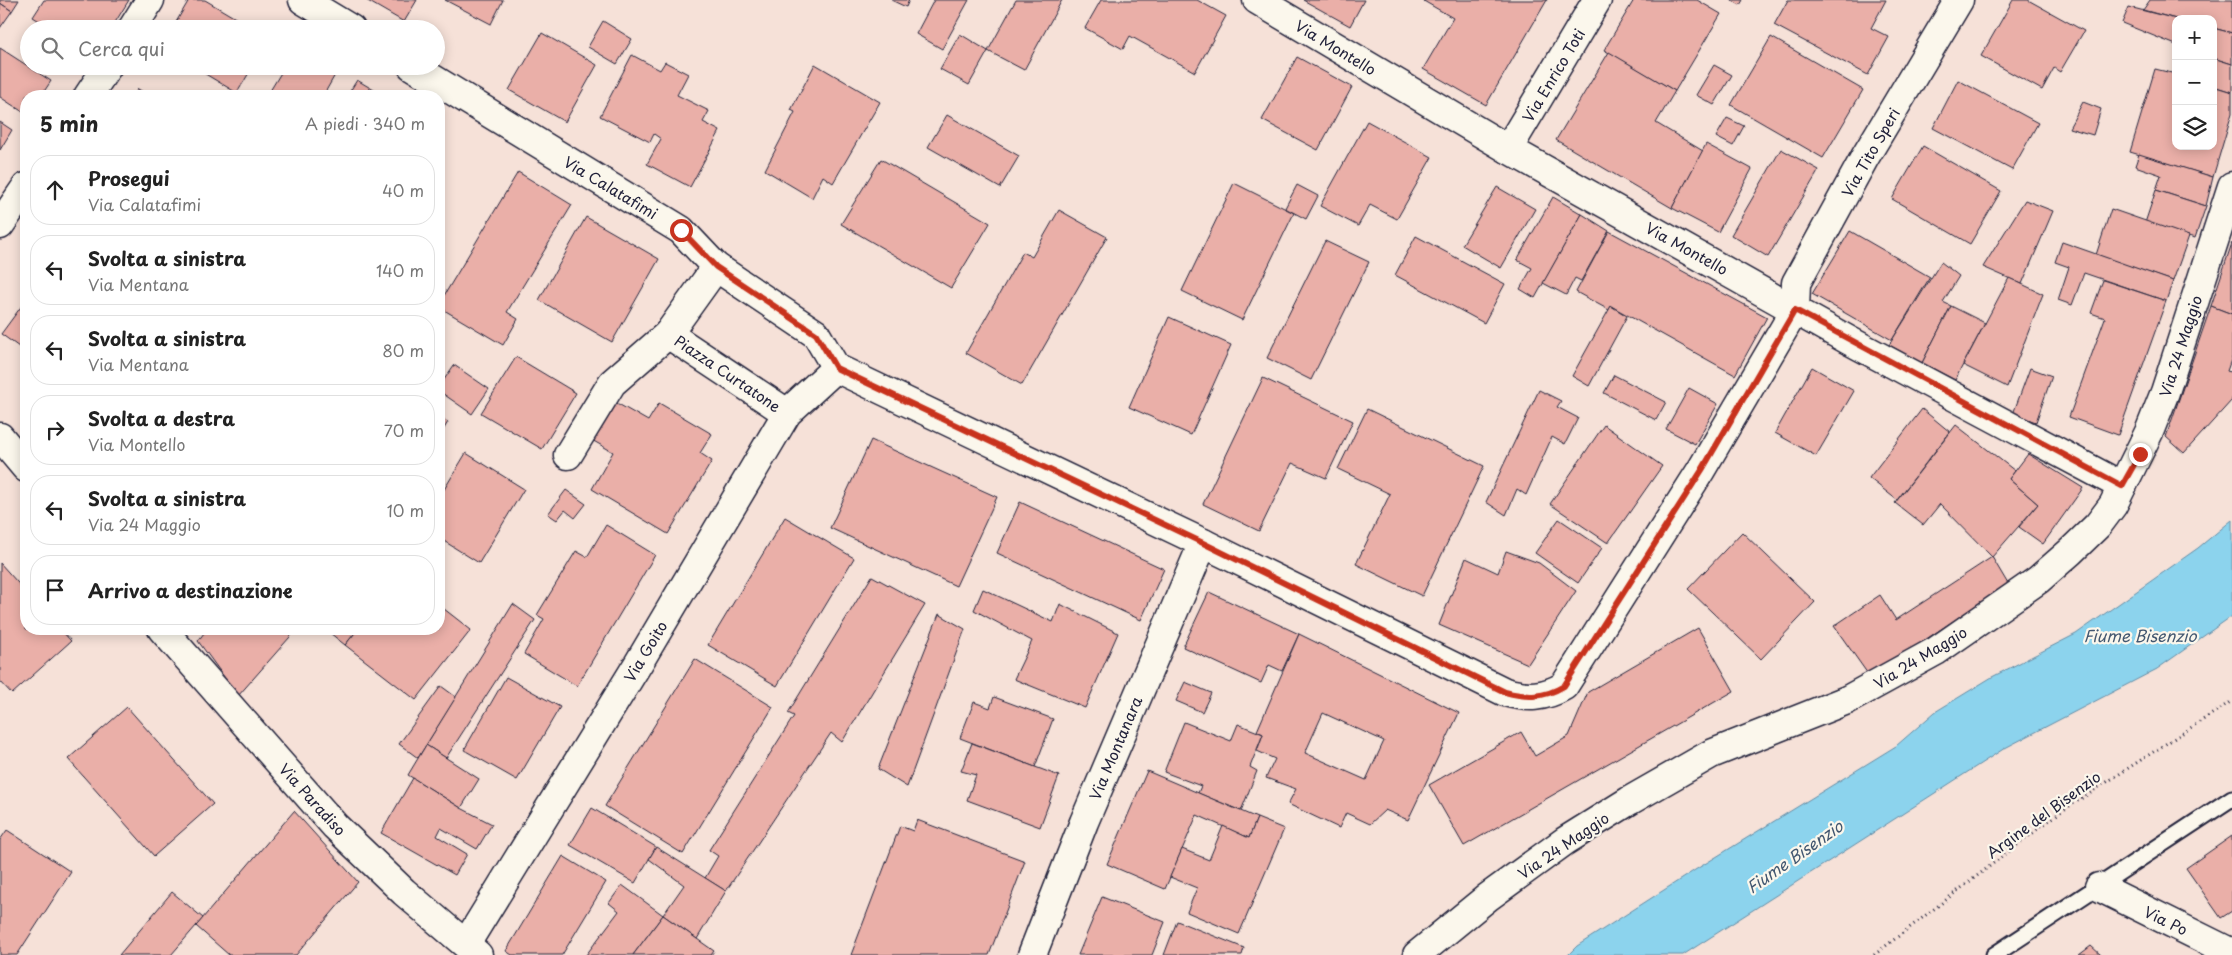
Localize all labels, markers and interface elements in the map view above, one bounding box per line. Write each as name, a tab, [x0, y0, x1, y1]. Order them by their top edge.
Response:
street label: Via Montello	[1291, 14, 1381, 80]
map controls	[2172, 15, 2217, 150]
button: +	[2172, 15, 2217, 60]
search box	[20, 20, 445, 75]
street label: Via Enrico Toti	[1516, 24, 1590, 126]
icon: search	[38, 34, 66, 62]
text: Cerca qui	[78, 34, 165, 62]
button: −	[2172, 60, 2217, 105]
street label: Via Tito Speri	[1835, 103, 1905, 201]
button: layers	[2172, 105, 2217, 150]
text: 5 min	[40, 107, 98, 139]
text: A piedi · 340 m	[305, 111, 425, 135]
street label: Via Calatafimi	[560, 150, 662, 224]
text: Prosegui	[88, 164, 170, 192]
icon: ahead	[41, 176, 69, 204]
text: 40 m	[382, 178, 424, 202]
text: Via Calatafimi	[88, 192, 201, 216]
street label: Via Montello	[1642, 216, 1732, 280]
route start	[670, 219, 693, 242]
text: Svolta a sinistra	[88, 244, 246, 272]
icon: left	[41, 256, 69, 284]
text: 140 m	[376, 258, 424, 282]
text: Via Mentana	[88, 272, 189, 296]
street label: Via 24 Maggio	[2153, 292, 2207, 400]
text: Svolta a sinistra	[88, 324, 246, 352]
street label: Piazza Curtatone	[670, 329, 786, 417]
icon: left	[41, 336, 69, 364]
text: 80 m	[382, 338, 424, 362]
text: Via Mentana	[88, 352, 189, 376]
text: Svolta a destra	[88, 404, 235, 432]
icon: right	[41, 416, 69, 444]
text: 70 m	[384, 418, 424, 442]
text: Via Montello	[88, 432, 185, 456]
route end	[2129, 443, 2152, 466]
text: Svolta a sinistra	[88, 484, 246, 512]
icon: left	[41, 496, 69, 524]
text: 10 m	[387, 498, 424, 522]
text: Via 24 Maggio	[88, 512, 201, 536]
icon: arrive	[41, 576, 69, 604]
text: Arrivo a destinazione	[88, 576, 293, 604]
street label: Via Goito	[618, 616, 672, 686]
street label: Via 24 Maggio	[1869, 620, 1971, 694]
water label: Fiume Bisenzio	[2083, 623, 2197, 647]
street label: Via Montanara	[1083, 692, 1147, 803]
street label: Via Paradiso	[274, 758, 352, 840]
street label: Argine del Bisenzio	[1981, 765, 2105, 863]
street label: Via 24 Maggio	[1513, 806, 1613, 884]
water label: Fiume Bisenzio	[1741, 813, 1848, 898]
street label: Via Po	[2140, 900, 2192, 940]

